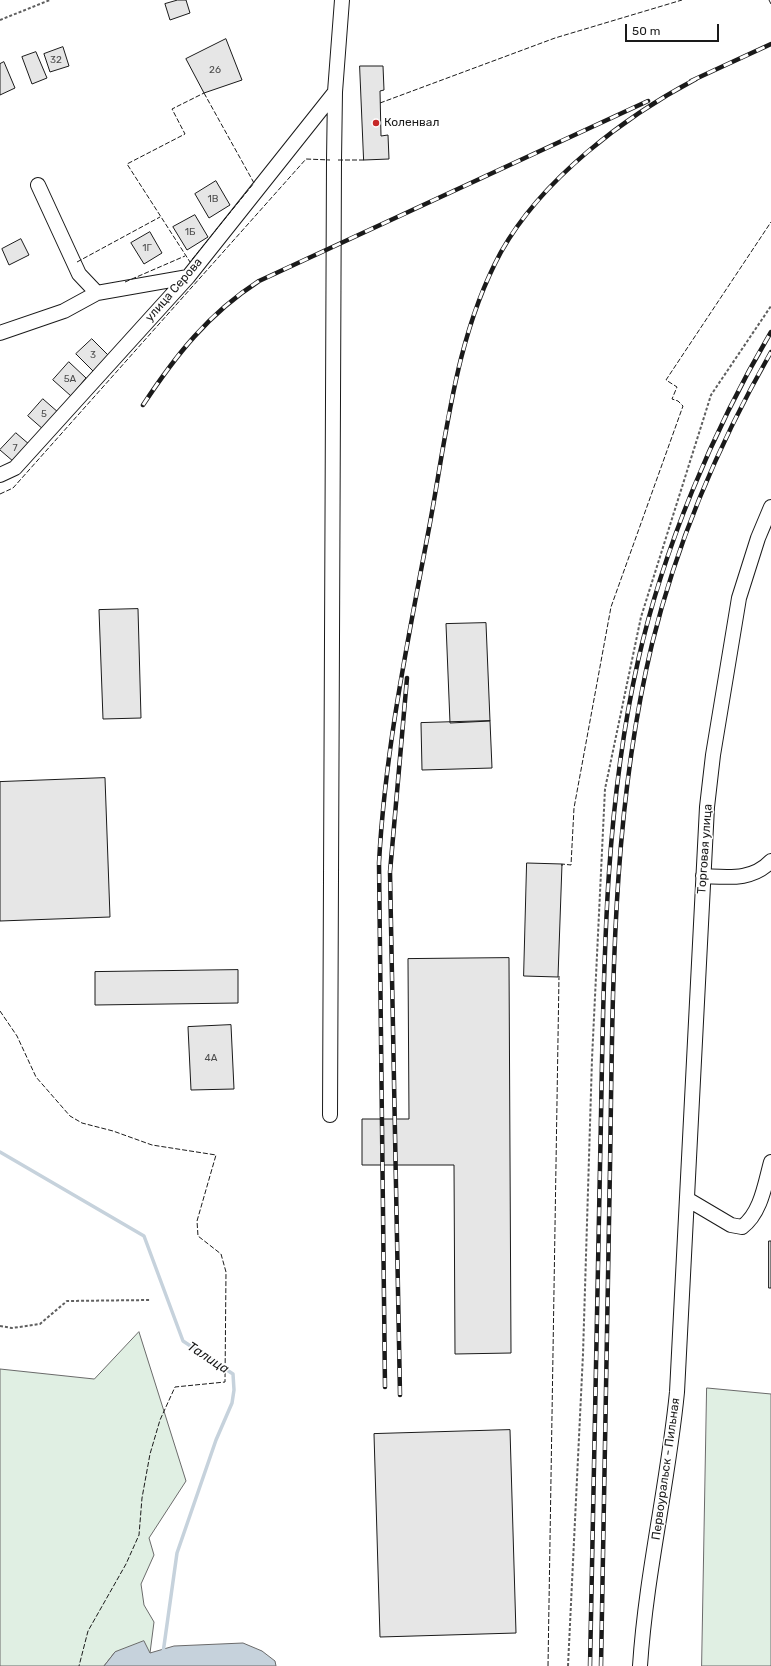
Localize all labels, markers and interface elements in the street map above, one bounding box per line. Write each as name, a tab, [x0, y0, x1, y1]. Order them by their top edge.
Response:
scale bar	[627, 16, 721, 42]
text: 50 m	[632, 24, 660, 38]
house number: 32	[50, 54, 62, 66]
house number: 26	[209, 64, 221, 76]
place label: Коленвал	[384, 116, 439, 130]
marker: Коленвал	[371, 118, 381, 128]
house number: 1В	[208, 193, 218, 205]
house number: 1Б	[185, 226, 195, 238]
house number: 1Г	[142, 242, 152, 254]
street label: улица Серова	[142, 255, 206, 325]
house number: 3	[90, 349, 96, 361]
house number: 5А	[64, 373, 76, 385]
house number: 5	[41, 408, 47, 420]
house number: 7	[12, 442, 18, 454]
street label: Торговая улица	[695, 803, 715, 895]
house number: 4А	[205, 1052, 217, 1064]
water label: Талица	[184, 1339, 232, 1377]
street label: Первоуральск - Пильная	[649, 1397, 683, 1541]

